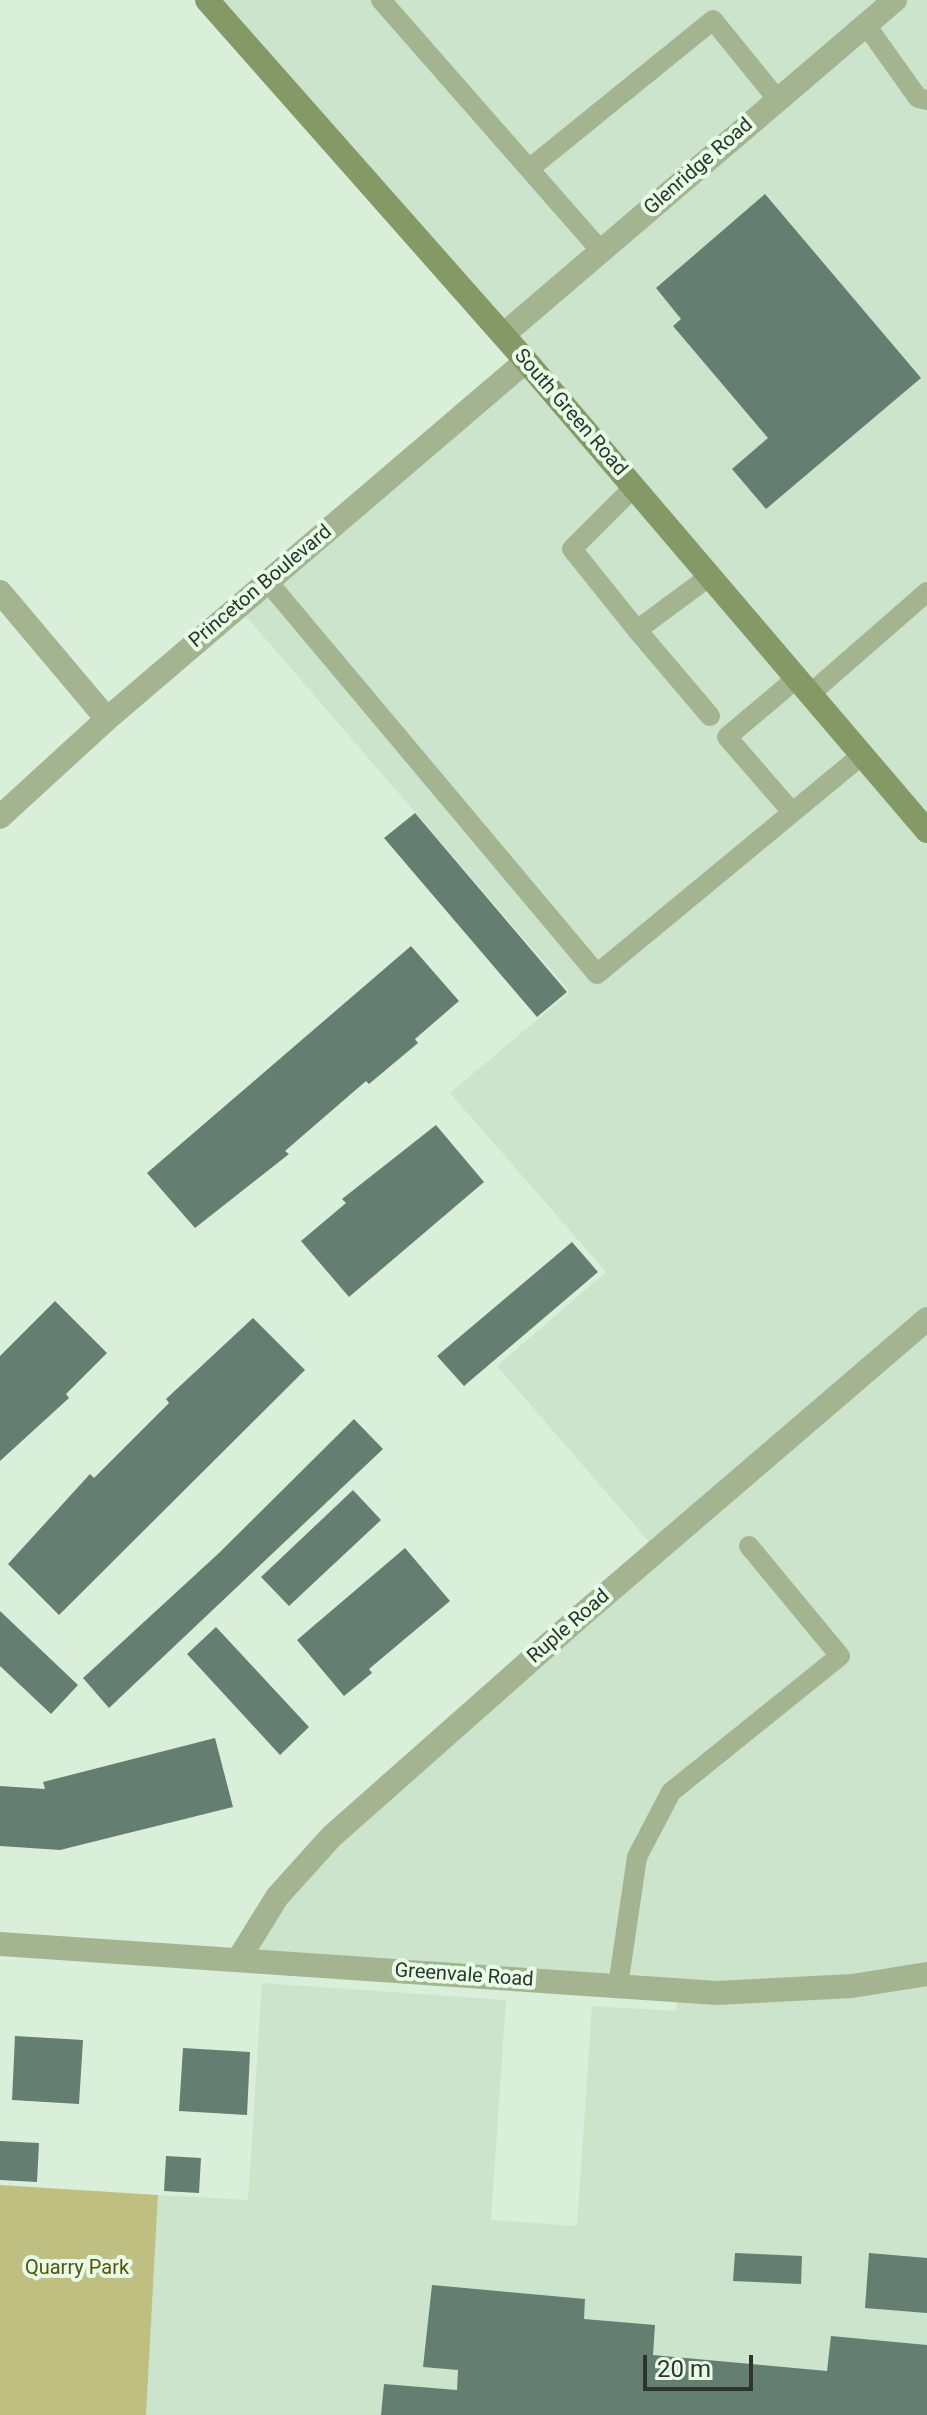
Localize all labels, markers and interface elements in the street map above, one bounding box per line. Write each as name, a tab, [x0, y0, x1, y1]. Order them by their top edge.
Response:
street label: Glenridge Road	[640, 113, 758, 221]
street label: South Green Road	[508, 345, 632, 481]
street label: Princeton Boulevard	[185, 520, 337, 654]
street label: Ruple Road	[523, 1585, 615, 1669]
street label: Greenvale Road	[394, 1959, 534, 1993]
park label: Quarry Park	[25, 2257, 129, 2281]
scale bar	[647, 2339, 757, 2389]
text: 20 m	[657, 2355, 711, 2383]

